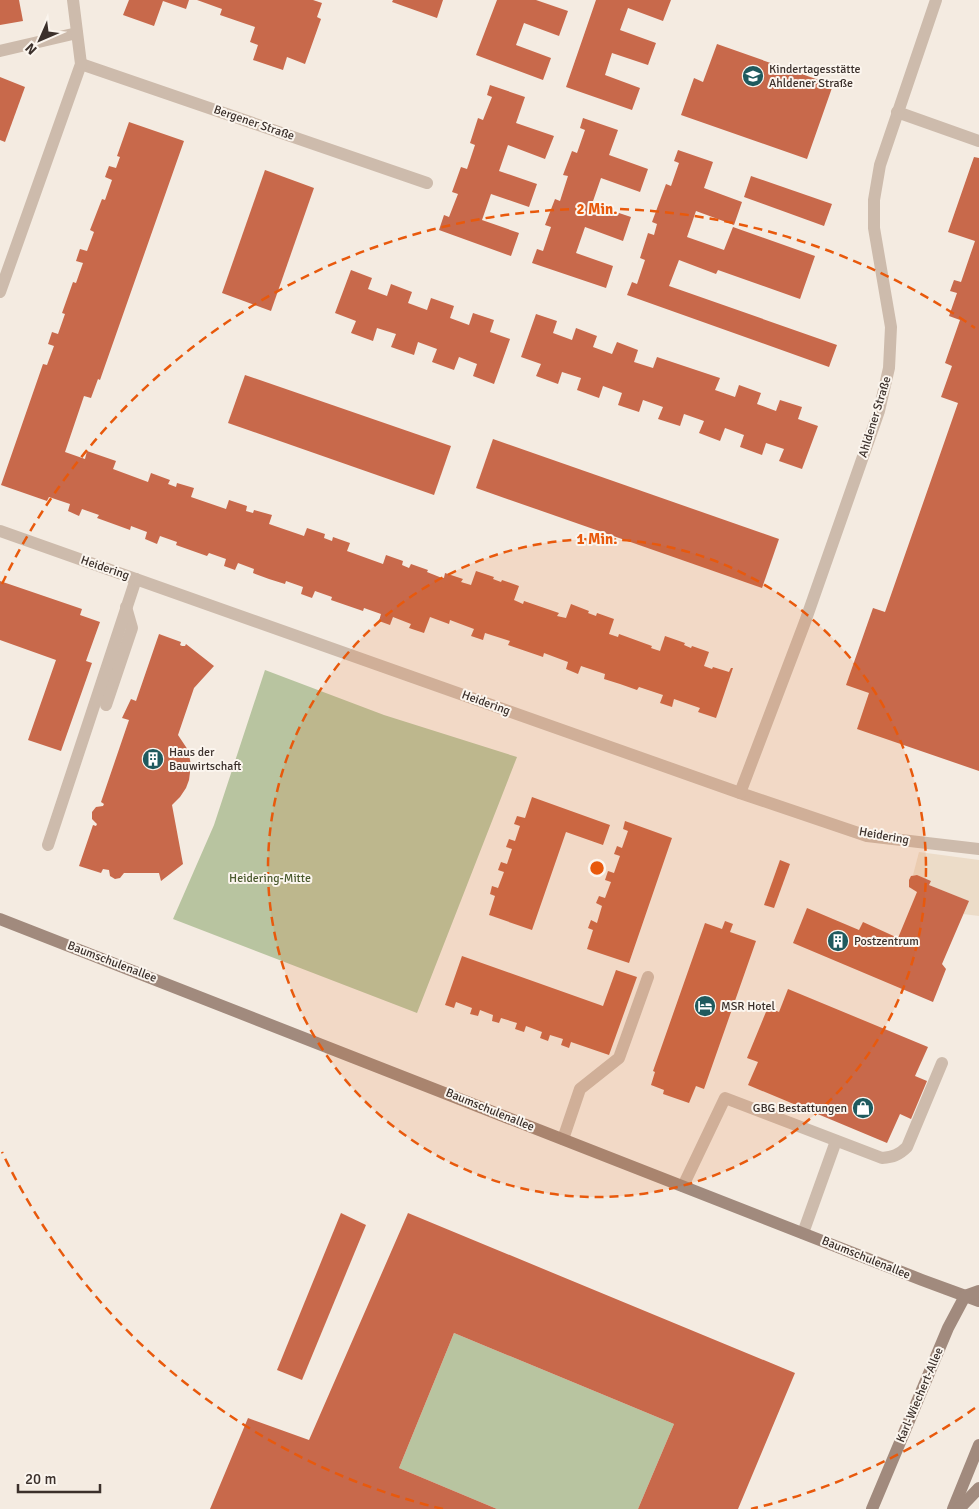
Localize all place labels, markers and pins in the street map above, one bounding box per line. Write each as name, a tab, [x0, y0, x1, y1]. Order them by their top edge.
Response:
place label: Kindertagesstätte Ahldener Straße	[769, 62, 861, 91]
school or university icon: Kindertagesstätte Ahldener Straße	[741, 64, 765, 88]
place label: Haus der Bauwirtschaft	[169, 745, 241, 774]
building icon: Haus der Bauwirtschaft	[141, 747, 165, 771]
centre of rings	[588, 859, 606, 877]
building icon: Postzentrum	[826, 929, 850, 953]
place label: Postzentrum	[854, 934, 919, 949]
hotel icon: MSR Hotel	[693, 994, 717, 1018]
place label: MSR Hotel	[721, 999, 776, 1014]
shop icon: GBG Bestattungen	[851, 1096, 875, 1120]
place label: GBG Bestattungen	[753, 1101, 847, 1116]

